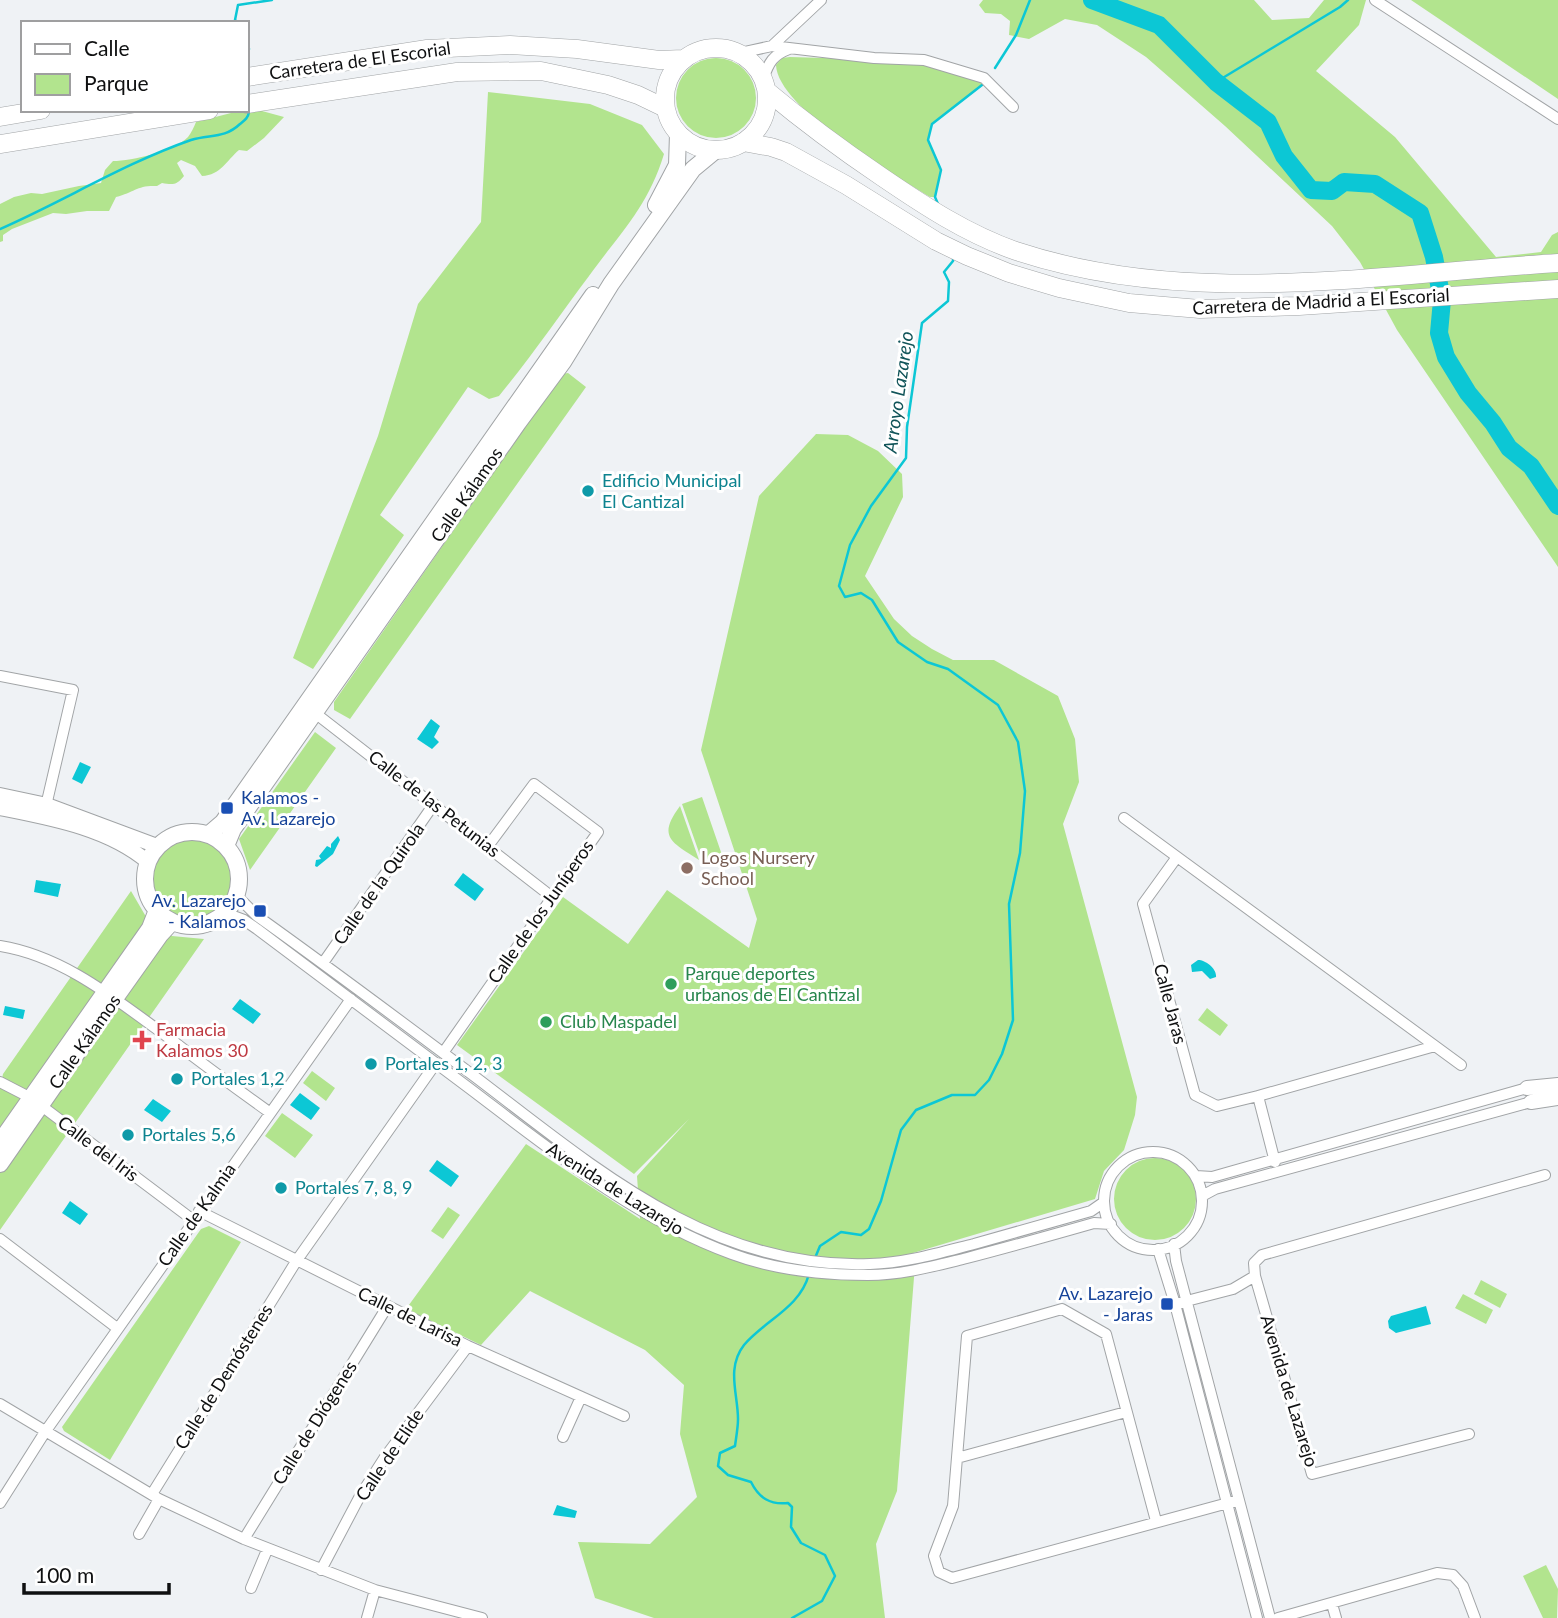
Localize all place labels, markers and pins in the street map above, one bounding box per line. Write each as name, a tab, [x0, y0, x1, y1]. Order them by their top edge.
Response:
place label: Edificio Municipal El Cantizal	[602, 469, 742, 512]
marker: Edificio Municipal El Cantizal	[580, 483, 596, 499]
place label: Kalamos - Av. Lazarejo	[241, 786, 336, 829]
marker: Kalamos - Av. Lazarejo	[219, 800, 235, 816]
place label: Logos Nursery School	[701, 846, 816, 889]
marker: Logos Nursery School	[679, 860, 695, 876]
place label: Av. Lazarejo - Kalamos	[152, 889, 246, 932]
marker: Av. Lazarejo - Kalamos	[252, 903, 268, 919]
place label: Parque deportes urbanos de El Cantizal	[685, 962, 860, 1005]
marker: Parque deportes urbanos de El Cantizal	[663, 976, 679, 992]
place label: Club Maspadel	[560, 1010, 677, 1032]
marker: Club Maspadel	[538, 1014, 554, 1030]
place label: Farmacia Kalamos 30	[156, 1018, 248, 1061]
marker: Farmacia Kalamos 30	[134, 1032, 150, 1048]
place label: Portales 1, 2, 3	[385, 1052, 502, 1074]
marker: Portales 1, 2, 3	[363, 1056, 379, 1072]
place label: Portales 1,2	[191, 1067, 285, 1089]
marker: Portales 1,2	[169, 1071, 185, 1087]
place label: Portales 5,6	[142, 1123, 236, 1145]
marker: Portales 5,6	[120, 1127, 136, 1143]
place label: Portales 7, 8, 9	[295, 1176, 412, 1198]
marker: Portales 7, 8, 9	[273, 1180, 289, 1196]
place label: Av. Lazarejo - Jaras	[1059, 1282, 1153, 1325]
marker: Av. Lazarejo - Jaras	[1159, 1296, 1175, 1312]

